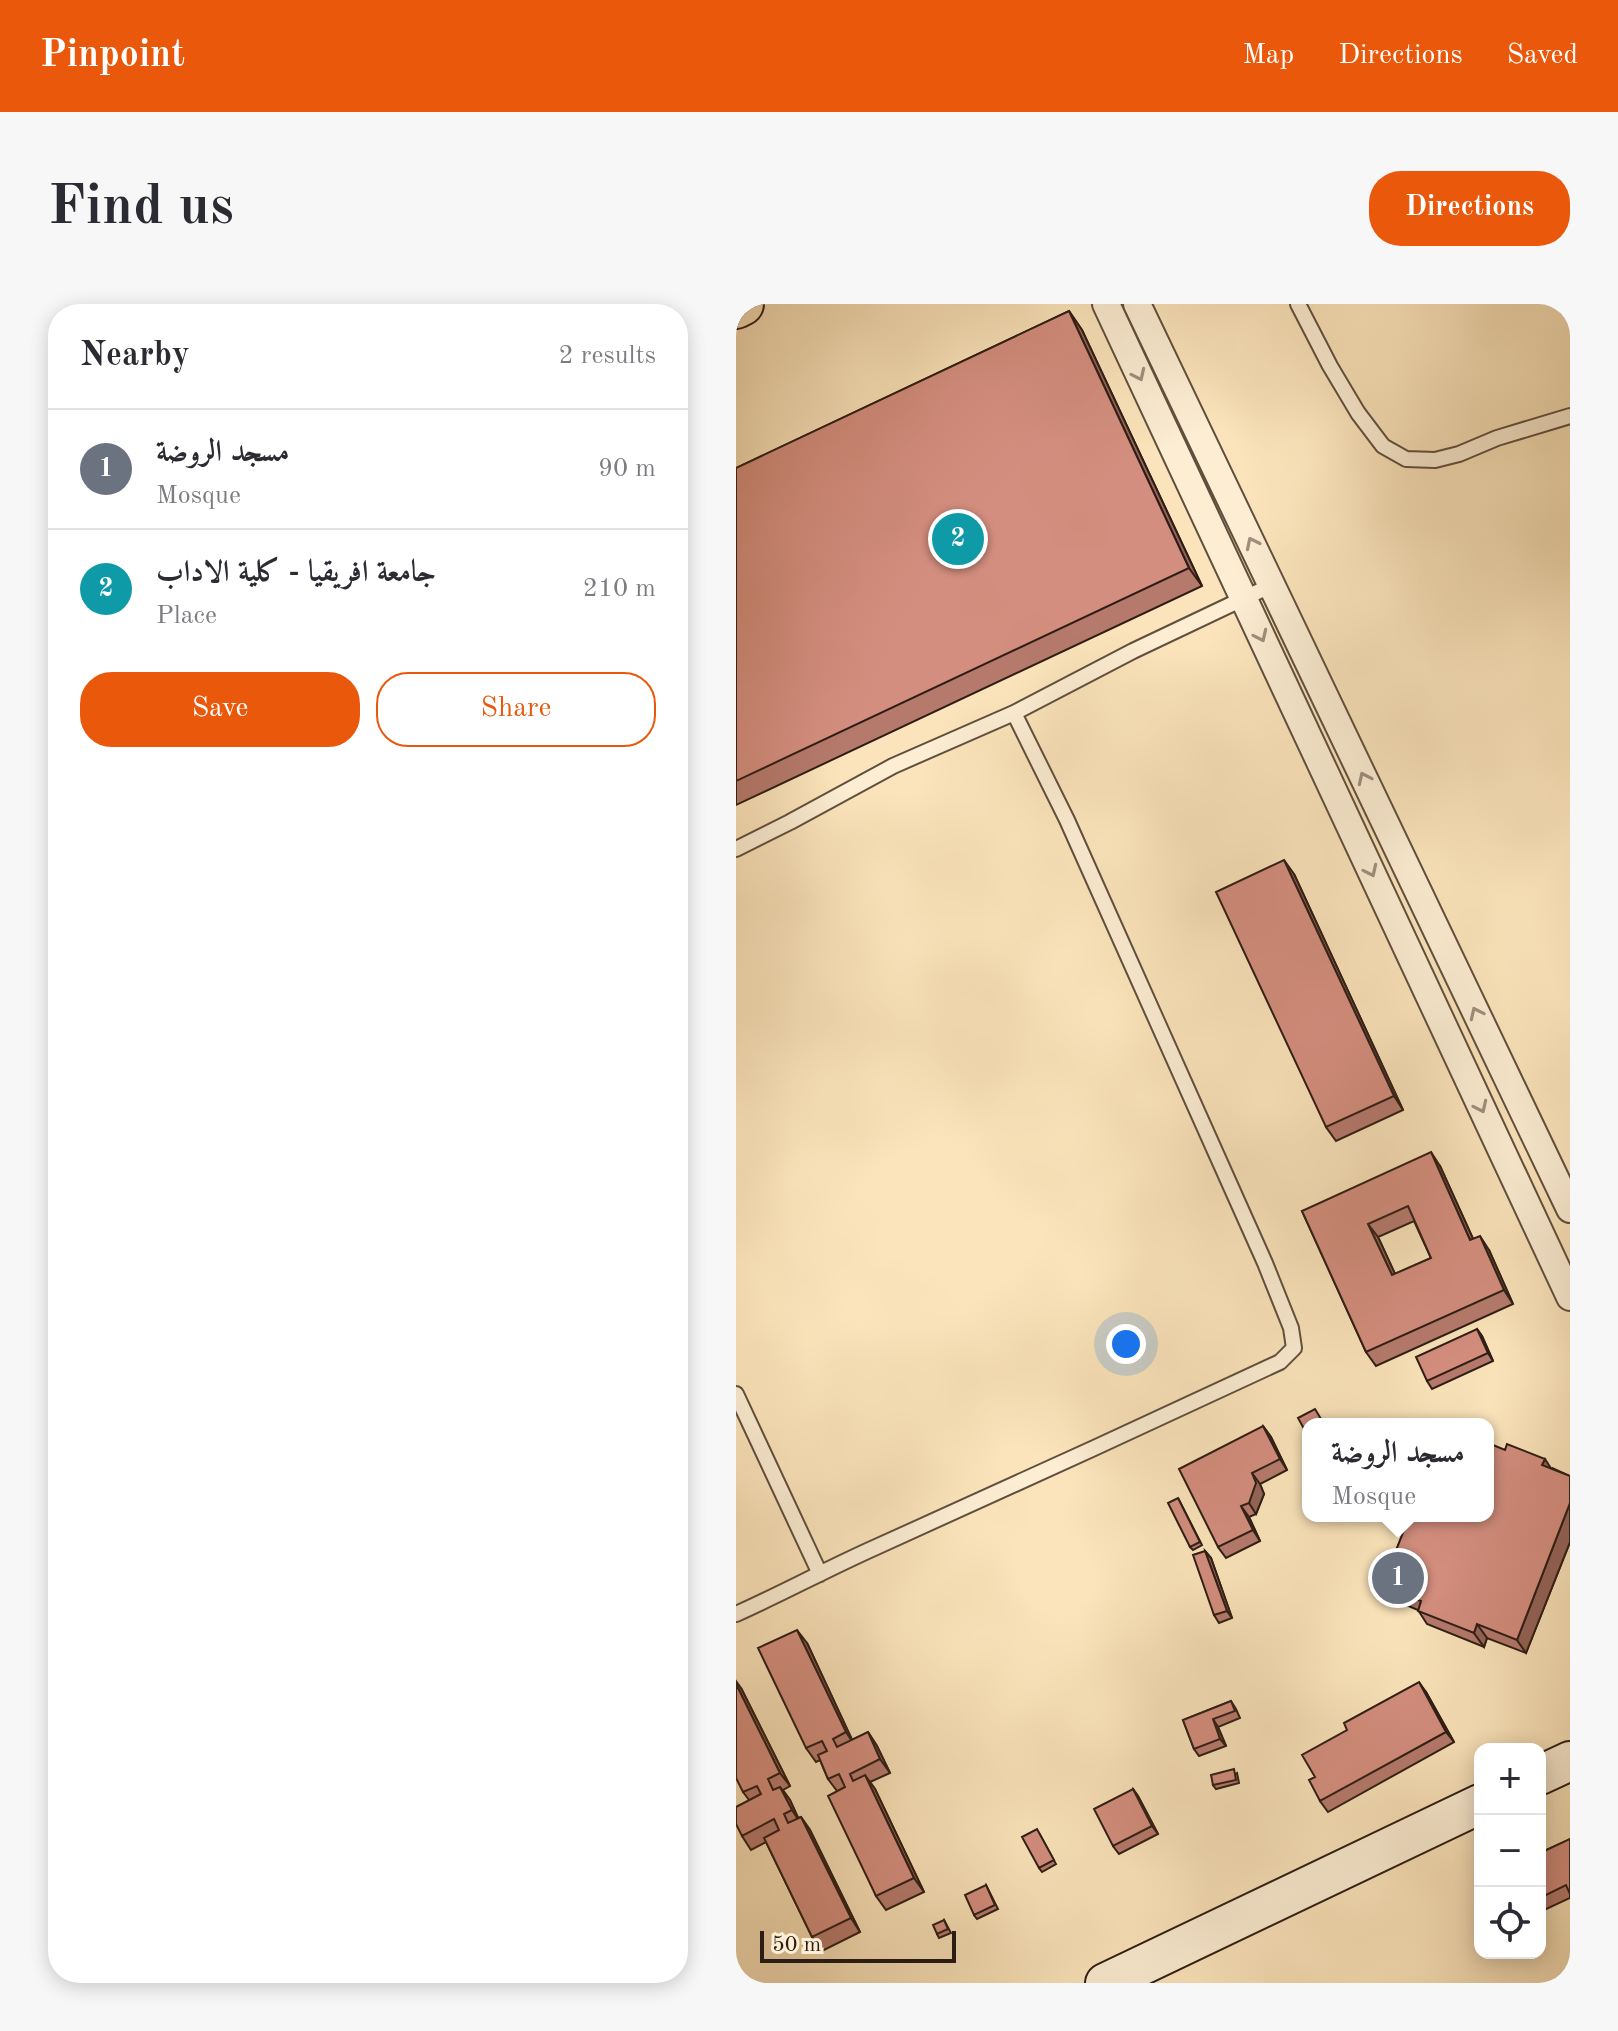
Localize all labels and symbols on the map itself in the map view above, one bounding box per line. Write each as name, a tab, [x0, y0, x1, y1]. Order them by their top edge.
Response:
one-way arrow	[1129, 366, 1145, 381]
pin: 2	[932, 509, 984, 569]
one-way arrow	[1246, 537, 1262, 552]
one-way arrow	[1251, 627, 1267, 642]
one-way arrow	[1358, 772, 1374, 786]
one-way arrow	[1361, 863, 1377, 877]
one-way arrow	[1470, 1006, 1486, 1021]
one-way arrow	[1471, 1098, 1487, 1113]
your location	[1106, 1324, 1146, 1364]
pin: 1	[1372, 1548, 1424, 1608]
scale bar	[760, 1927, 956, 1963]

